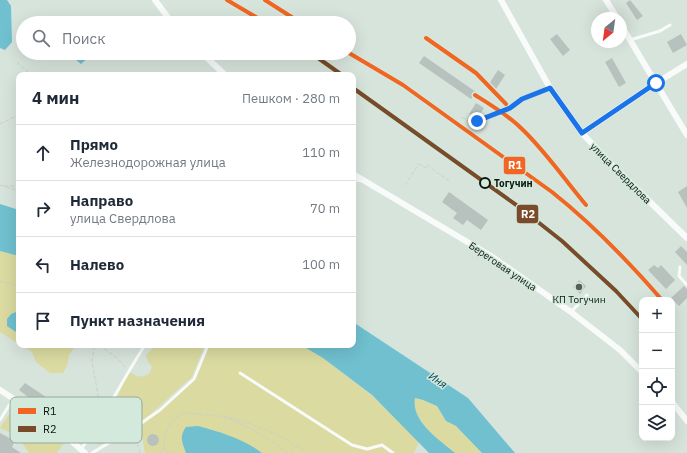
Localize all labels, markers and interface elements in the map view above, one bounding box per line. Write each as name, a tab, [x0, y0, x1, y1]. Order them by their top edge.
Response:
north arrow	[591, 12, 627, 48]
search box	[16, 16, 356, 60]
icon: search	[30, 27, 52, 49]
text: Поиск	[62, 29, 105, 48]
route start	[647, 74, 665, 92]
text: 4 мин	[32, 87, 79, 109]
text: Пешком · 280 m	[242, 90, 340, 107]
route end	[468, 112, 486, 130]
text: Прямо	[70, 135, 118, 154]
street label: улица Свердлова	[587, 140, 654, 207]
icon: ahead	[32, 142, 54, 164]
text: 110 m	[302, 144, 340, 161]
text: Железнодорожная улица	[70, 154, 226, 171]
line badge: R1	[503, 156, 526, 175]
text: R1	[508, 158, 522, 172]
marker: Тогучин	[479, 177, 491, 189]
place label: Тогучин	[494, 177, 533, 190]
text: Направо	[70, 191, 133, 210]
icon: right	[32, 198, 54, 220]
text: 70 m	[310, 200, 340, 217]
line badge: R2	[516, 204, 539, 224]
text: R2	[521, 207, 535, 221]
text: улица Свердлова	[70, 210, 176, 227]
street label: Береговая улица	[466, 239, 540, 294]
icon: left	[32, 254, 54, 276]
text: Налево	[70, 255, 124, 274]
text: 100 m	[302, 256, 340, 273]
marker: КП Тогучин	[574, 282, 584, 292]
place label: КП Тогучин	[552, 293, 606, 306]
map controls	[639, 297, 675, 441]
button: +	[639, 297, 675, 333]
icon: arrive	[32, 310, 54, 332]
text: Пункт назначения	[70, 311, 205, 330]
button: −	[639, 333, 675, 369]
water label: Иня	[426, 369, 450, 391]
button: locate	[639, 369, 675, 405]
legend	[10, 397, 142, 443]
text: R1	[43, 404, 57, 418]
button: layers	[639, 405, 675, 441]
text: R2	[43, 422, 57, 436]

